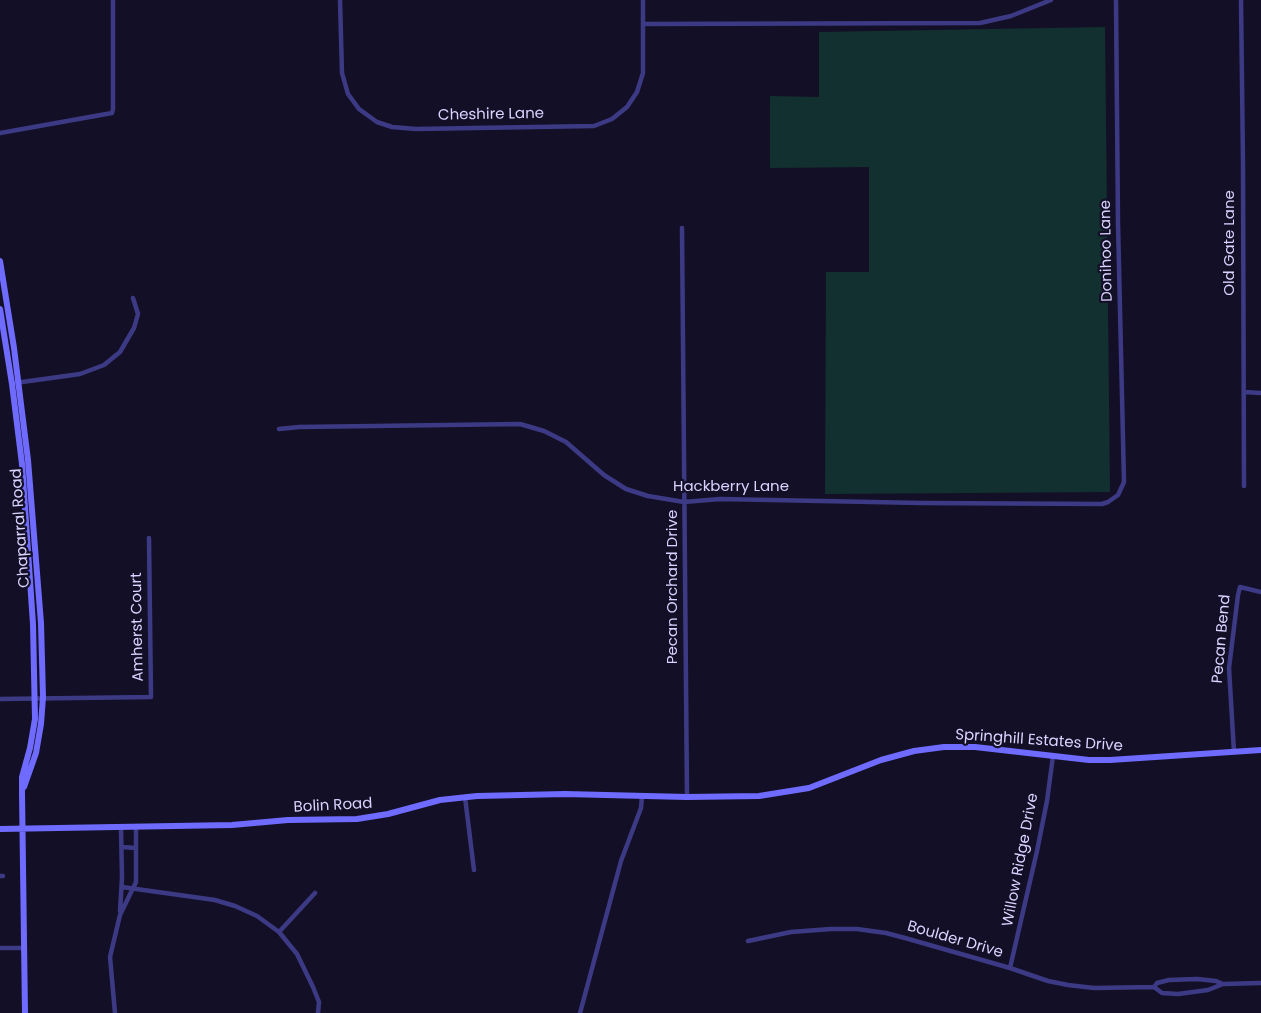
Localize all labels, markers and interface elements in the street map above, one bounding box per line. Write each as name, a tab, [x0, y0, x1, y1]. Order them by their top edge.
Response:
street label: Cheshire Lane	[438, 105, 544, 125]
street label: Old Gate Lane	[1221, 190, 1239, 296]
street label: Donihoo Lane	[1097, 200, 1117, 302]
street label: Chaparral Road	[8, 468, 34, 588]
street label: Hackberry Lane	[673, 478, 789, 496]
street label: Pecan Orchard Drive	[664, 510, 682, 664]
street label: Amherst Court	[128, 572, 148, 682]
street label: Pecan Bend	[1209, 594, 1235, 684]
street label: Springhill Estates Drive	[955, 726, 1123, 756]
street label: Willow Ridge Drive	[999, 792, 1043, 928]
street label: Bolin Road	[293, 795, 373, 817]
street label: Boulder Drive	[905, 918, 1005, 962]

